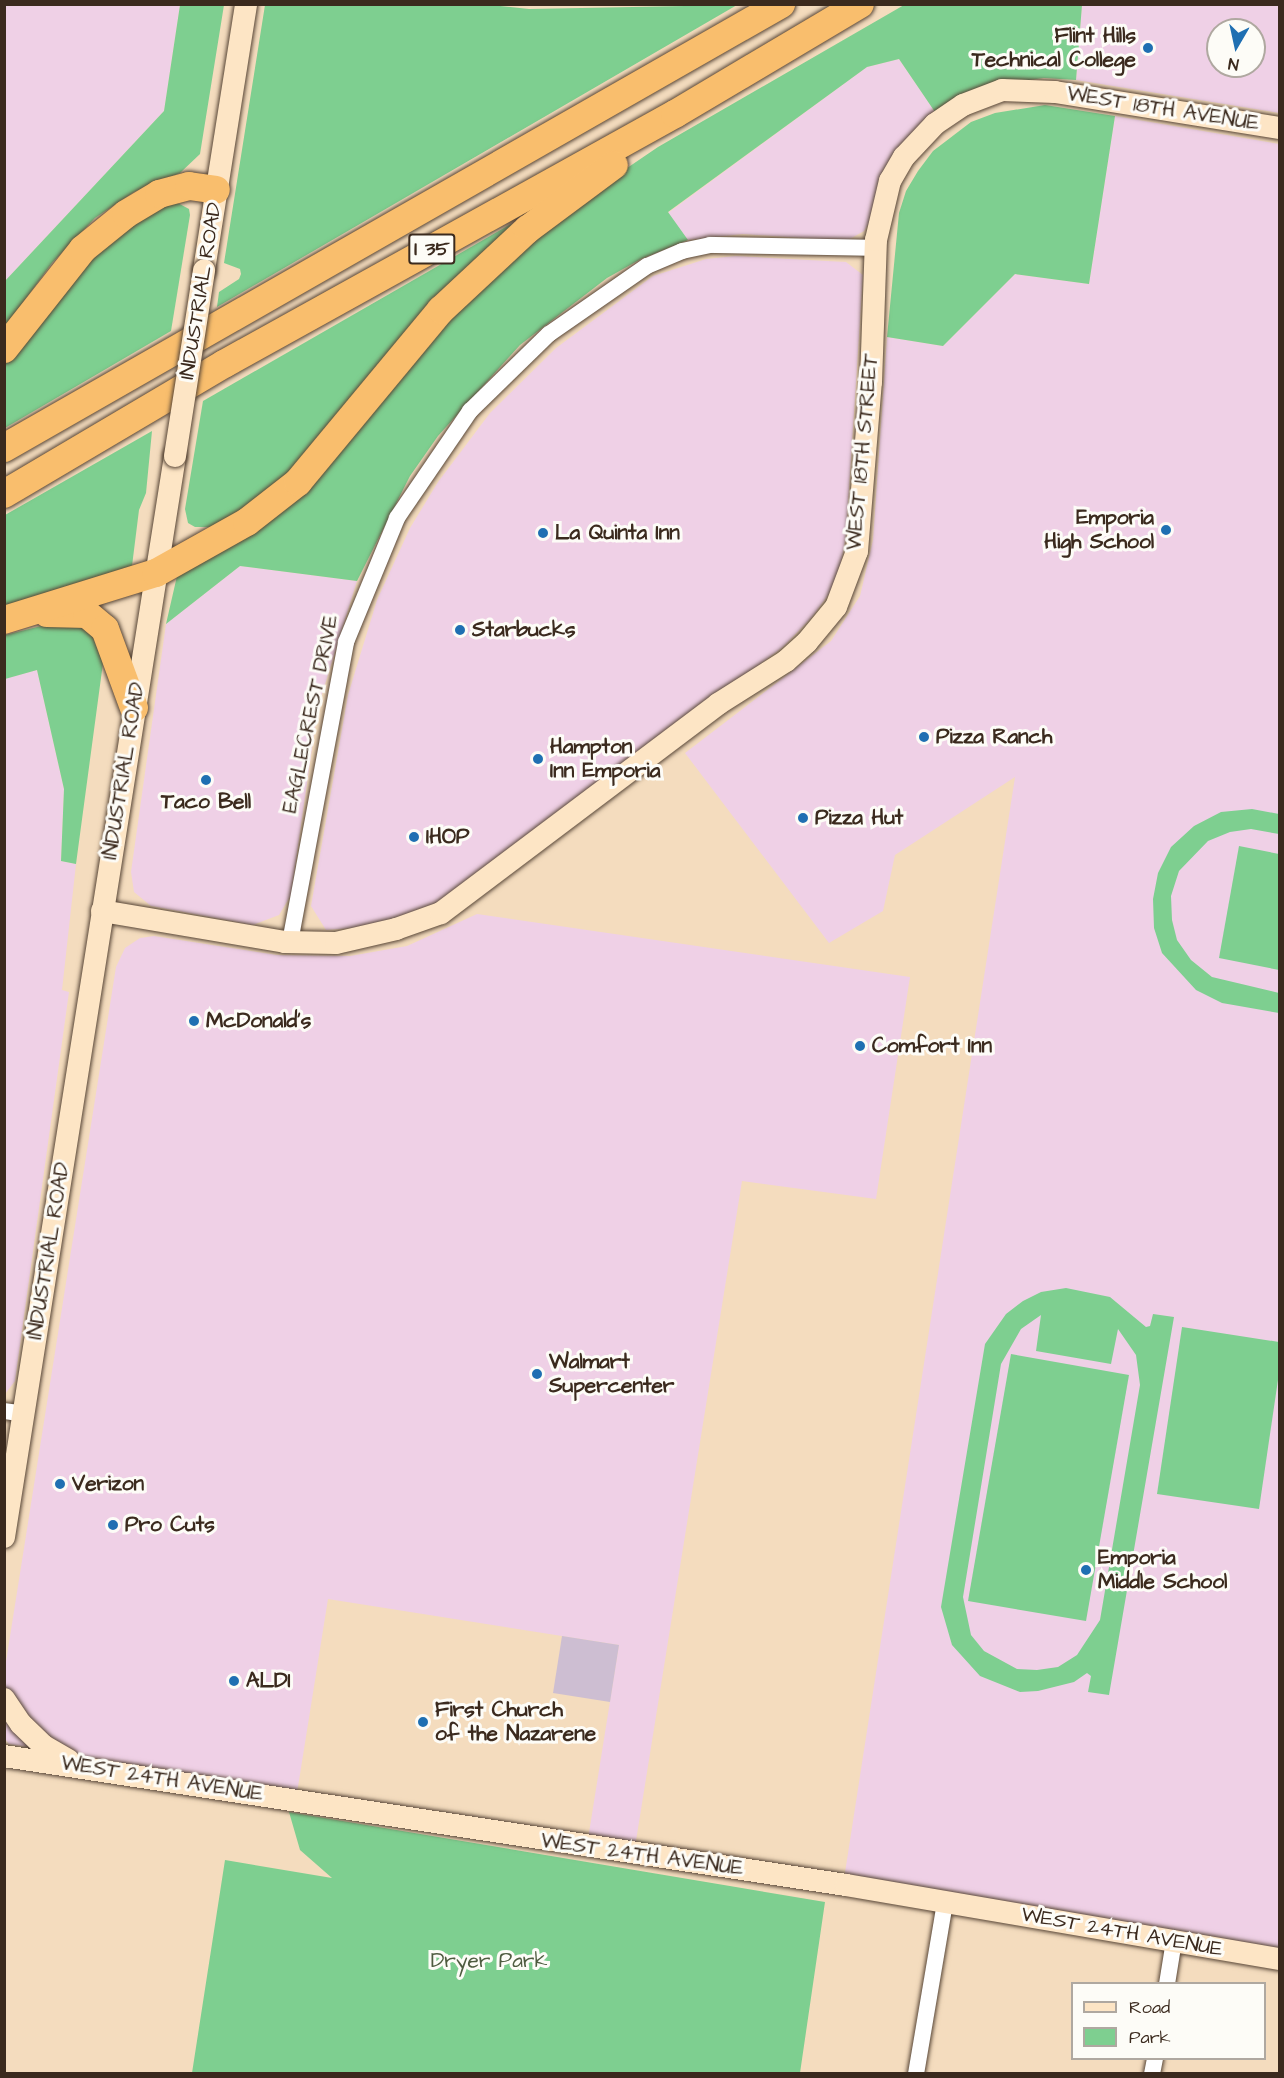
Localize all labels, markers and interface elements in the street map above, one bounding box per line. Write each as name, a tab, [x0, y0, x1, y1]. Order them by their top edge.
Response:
north arrow	[1206, 18, 1266, 78]
place label: Flint Hills Technical College	[972, 23, 1136, 73]
marker: Flint Hills Technical College	[1141, 41, 1155, 55]
text: N	[1227, 52, 1240, 75]
street label: WEST 18TH AVENUE	[1065, 81, 1261, 137]
street label: INDUSTRIAL ROAD	[175, 201, 227, 381]
road number: I 35	[408, 232, 456, 266]
street label: WEST 18TH STREET	[842, 353, 884, 551]
place label: Emporia High School	[1044, 505, 1154, 555]
place label: La Quinta Inn	[555, 520, 680, 546]
marker: Emporia High School	[1159, 523, 1173, 537]
marker: La Quinta Inn	[536, 526, 550, 540]
street label: EAGLECREST DRIVE	[278, 613, 344, 815]
place label: Starbucks	[472, 617, 575, 643]
marker: Starbucks	[453, 623, 467, 637]
street label: INDUSTRIAL ROAD	[98, 681, 150, 861]
place label: Pizza Ranch	[936, 724, 1052, 750]
marker: Pizza Ranch	[917, 730, 931, 744]
place label: Hampton Inn Emporia	[550, 734, 660, 784]
marker: Hampton Inn Emporia	[531, 752, 545, 766]
marker: Taco Bell	[199, 773, 213, 787]
place label: Taco Bell	[161, 789, 251, 815]
place label: Pizza Hut	[815, 805, 903, 831]
marker: Pizza Hut	[796, 811, 810, 825]
place label: IHOP	[426, 824, 469, 850]
marker: IHOP	[407, 830, 421, 844]
place label: McDonald's	[206, 1008, 311, 1034]
marker: McDonald's	[187, 1014, 201, 1028]
place label: Comfort Inn	[872, 1033, 992, 1059]
marker: Comfort Inn	[853, 1039, 867, 1053]
street label: INDUSTRIAL ROAD	[23, 1161, 75, 1341]
place label: Walmart Supercenter	[549, 1349, 674, 1399]
marker: Walmart Supercenter	[530, 1367, 544, 1381]
place label: Verizon	[72, 1471, 144, 1497]
marker: Verizon	[53, 1477, 67, 1491]
place label: Pro Cuts	[125, 1512, 215, 1538]
marker: Pro Cuts	[106, 1518, 120, 1532]
place label: Emporia Middle School	[1098, 1545, 1227, 1595]
marker: Emporia Middle School	[1079, 1563, 1093, 1577]
place label: ALDI	[246, 1668, 291, 1694]
marker: ALDI	[227, 1674, 241, 1688]
place label: First Church of the Nazarene	[435, 1697, 596, 1747]
marker: First Church of the Nazarene	[416, 1715, 430, 1729]
street label: WEST 24TH AVENUE	[59, 1751, 265, 1807]
street label: WEST 24TH AVENUE	[539, 1828, 745, 1882]
street label: WEST 24TH AVENUE	[1019, 1902, 1225, 1962]
park label: Dryer Park	[431, 1948, 547, 1974]
legend	[1071, 1982, 1266, 2060]
text: Road	[1129, 1995, 1170, 2020]
text: Park	[1129, 2025, 1171, 2050]

